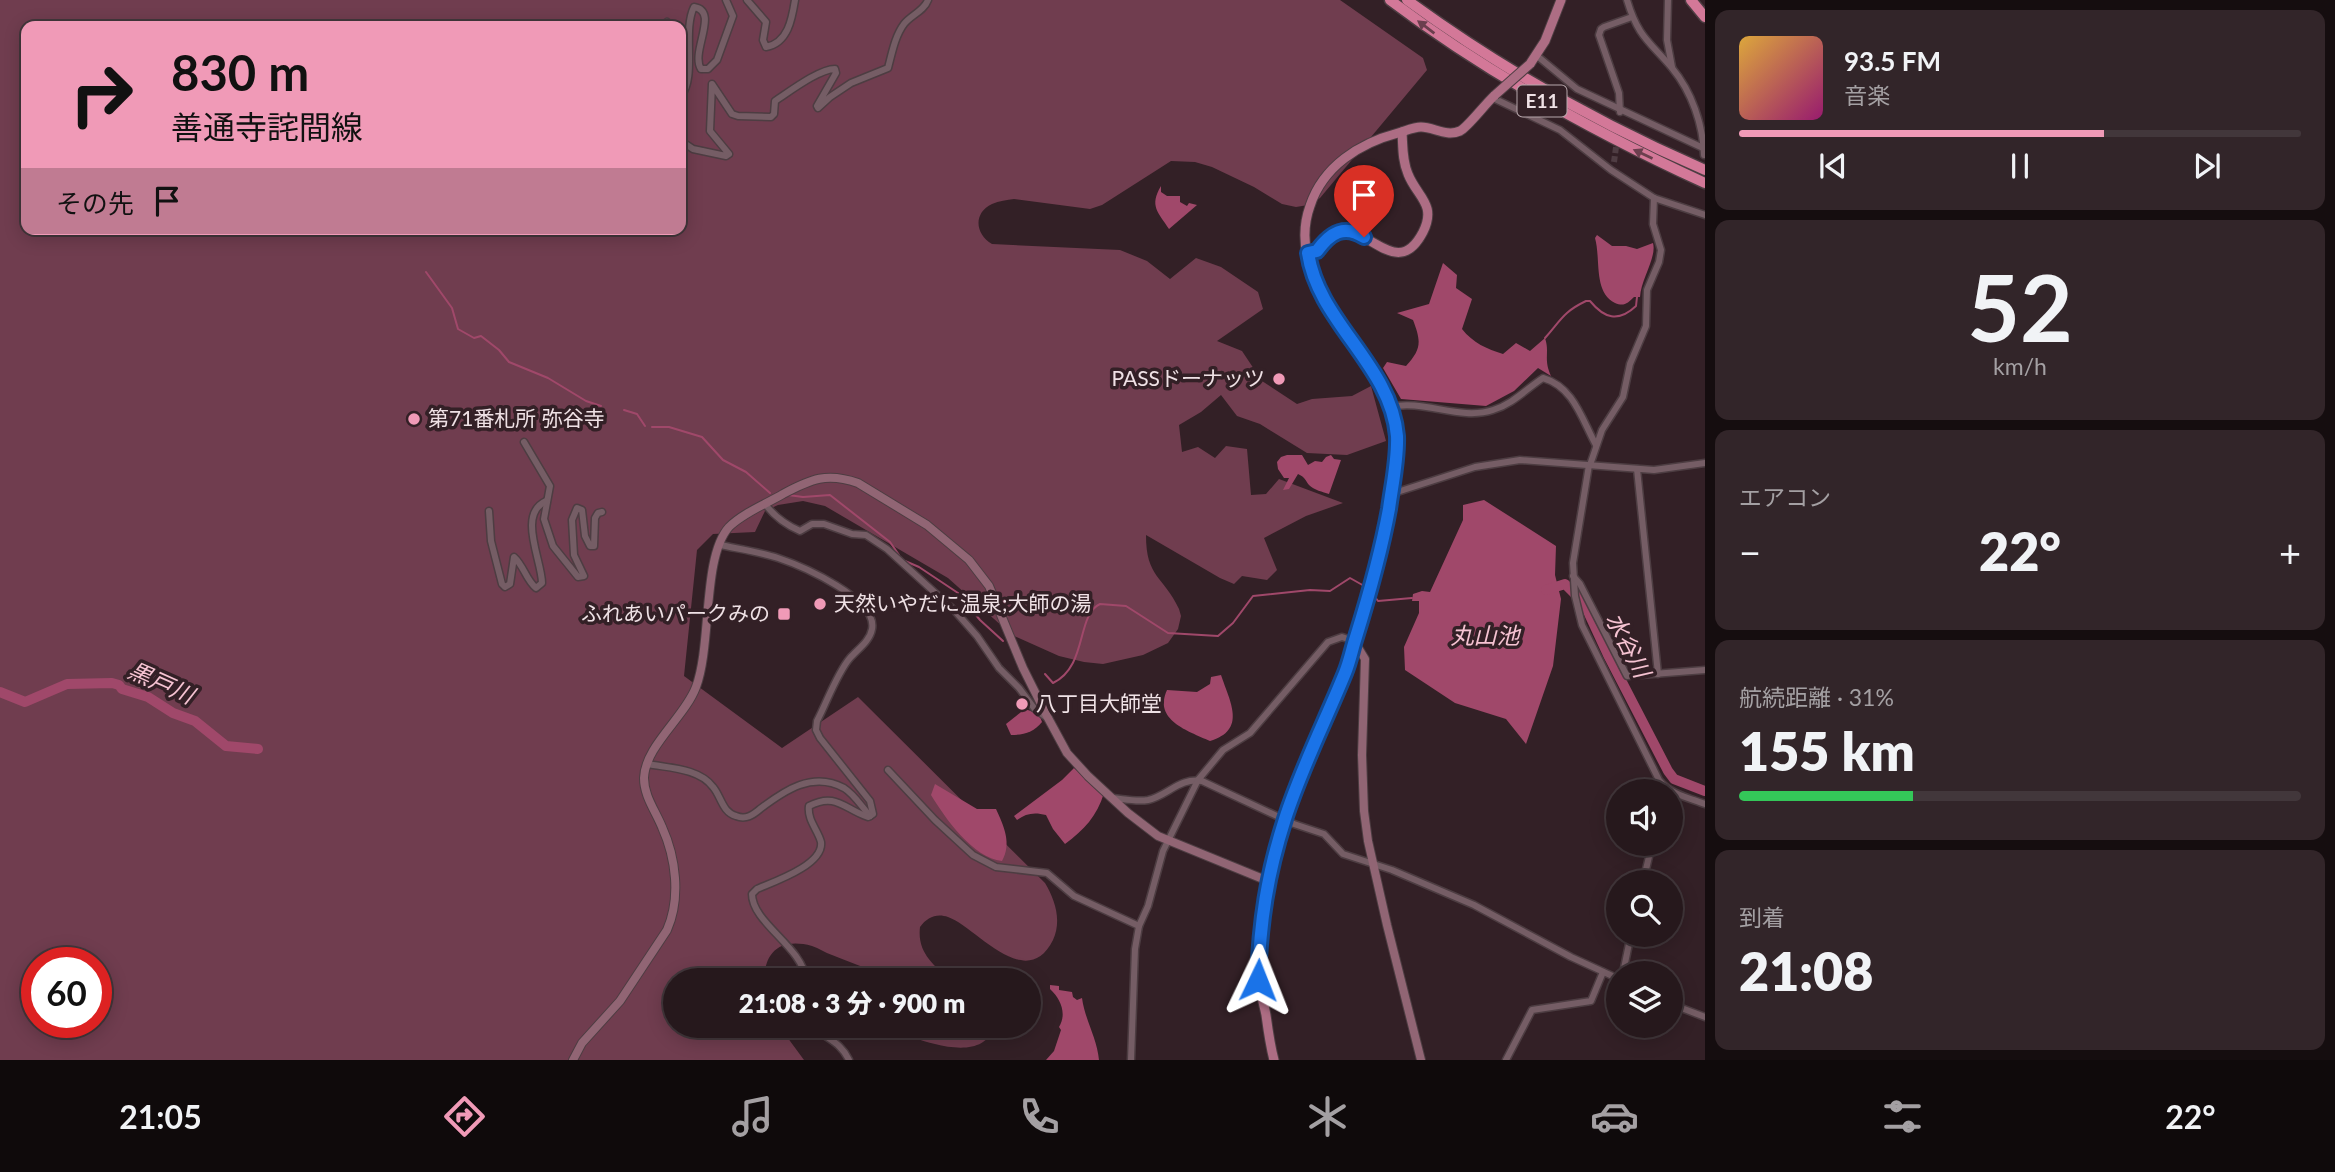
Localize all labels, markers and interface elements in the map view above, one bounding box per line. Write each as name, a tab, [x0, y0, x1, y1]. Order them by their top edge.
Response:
one-way arrow	[1417, 21, 1435, 35]
text: 830 m	[171, 43, 309, 101]
text: 93.5 FM	[1844, 45, 1941, 77]
icon: right	[56, 49, 147, 140]
text: 音楽	[1844, 81, 1890, 109]
road number: E11	[1518, 86, 1566, 116]
text: 善通寺詫間線	[171, 107, 363, 146]
icon: previous	[1814, 147, 1852, 185]
icon: pause	[2001, 147, 2039, 185]
icon: next	[2188, 147, 2226, 185]
one-way arrow	[1633, 148, 1653, 160]
pin	[1334, 165, 1394, 237]
icon: arrive	[1345, 176, 1383, 214]
icon: arrive	[148, 182, 186, 220]
text: その先	[56, 187, 134, 219]
text: 52	[1967, 252, 2073, 361]
text: km/h	[1993, 352, 2047, 380]
place label: PASSドーナッツ	[1111, 365, 1265, 390]
marker: PASSドーナッツ	[1271, 371, 1287, 387]
place label: 第71番札所 弥谷寺	[428, 405, 605, 430]
marker: 第71番札所 弥谷寺	[406, 411, 422, 427]
text: エアコン	[1739, 483, 1831, 511]
text: 22°	[1979, 520, 2061, 582]
text: −	[1739, 529, 1761, 575]
text: +	[2279, 529, 2301, 575]
place label: 天然いやだに温泉;大師の湯	[834, 590, 1092, 615]
marker: 天然いやだに温泉;大師の湯	[812, 596, 828, 612]
place label: ふれあいパークみの	[581, 600, 770, 625]
marker: ふれあいパークみの	[776, 606, 792, 622]
water label: 水谷川	[1601, 607, 1658, 684]
water label: 丸山池	[1451, 621, 1522, 649]
water label: 黒戸川	[124, 655, 201, 710]
text: 航続距離 · 31%	[1739, 683, 1894, 711]
place label: 八丁目大師堂	[1036, 690, 1162, 715]
marker: 八丁目大師堂	[1014, 696, 1030, 712]
text: 155 km	[1739, 720, 1915, 782]
map controls	[1606, 779, 1683, 1038]
button: sound	[1606, 779, 1683, 856]
button: search	[1606, 870, 1683, 947]
text: 到着	[1739, 903, 1785, 931]
text: 21:08	[1739, 940, 1873, 1002]
position arrow	[1221, 943, 1295, 1017]
speed limit sign: 60	[21, 947, 112, 1038]
button: layers	[1606, 961, 1683, 1038]
text: 21:08 · 3 分 · 900 m	[739, 987, 965, 1019]
icon: directions	[440, 1092, 489, 1141]
icon: music	[728, 1092, 777, 1141]
icon: phone	[1015, 1092, 1064, 1141]
icon: climate	[1303, 1092, 1352, 1141]
icon: car	[1590, 1092, 1639, 1141]
icon: filters	[1878, 1092, 1927, 1141]
text: 21:05	[119, 1097, 202, 1136]
text: 22°	[2165, 1097, 2216, 1136]

